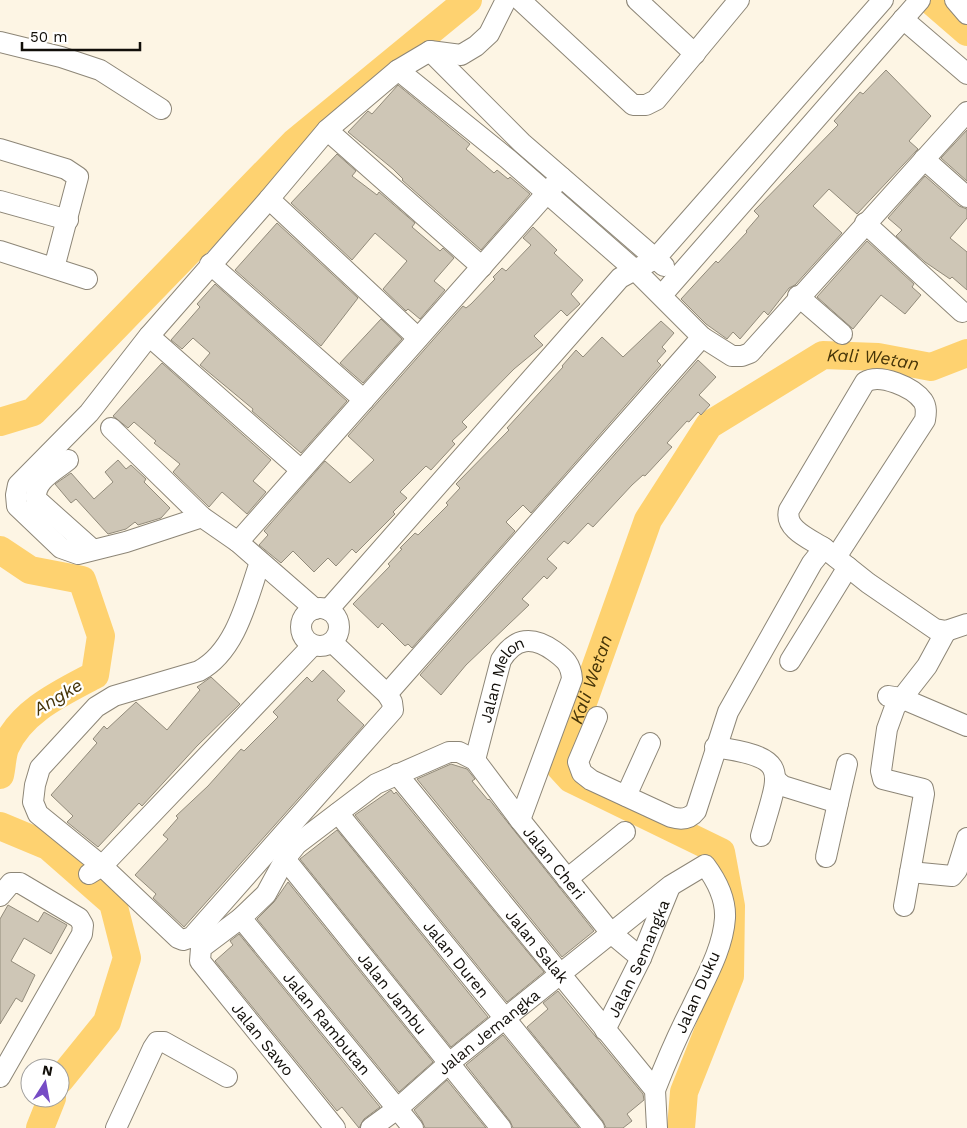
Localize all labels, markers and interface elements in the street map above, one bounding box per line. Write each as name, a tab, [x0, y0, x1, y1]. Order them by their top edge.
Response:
scale bar	[22, 20, 140, 52]
text: 50 m	[30, 28, 67, 46]
water label: Kali Wetan	[826, 344, 921, 375]
water label: Kali Wetan	[565, 632, 616, 726]
street label: Jalan Melon	[476, 633, 527, 725]
water label: Angke	[29, 674, 86, 720]
street label: Jalan Cheri	[519, 823, 589, 903]
street label: Jalan Semangka	[604, 897, 674, 1021]
street label: Jalan Salak	[501, 906, 573, 987]
street label: Jalan Duren	[419, 917, 493, 1002]
street label: Jalan Duku	[671, 948, 724, 1036]
street label: Jalan Jambu	[354, 949, 431, 1038]
street label: Jalan Rambutan	[279, 968, 375, 1079]
street label: Jalan Jemangka	[434, 985, 544, 1079]
street label: Jalan Sawo	[227, 999, 298, 1080]
north arrow	[20, 1058, 70, 1108]
text: N	[41, 1061, 54, 1079]

